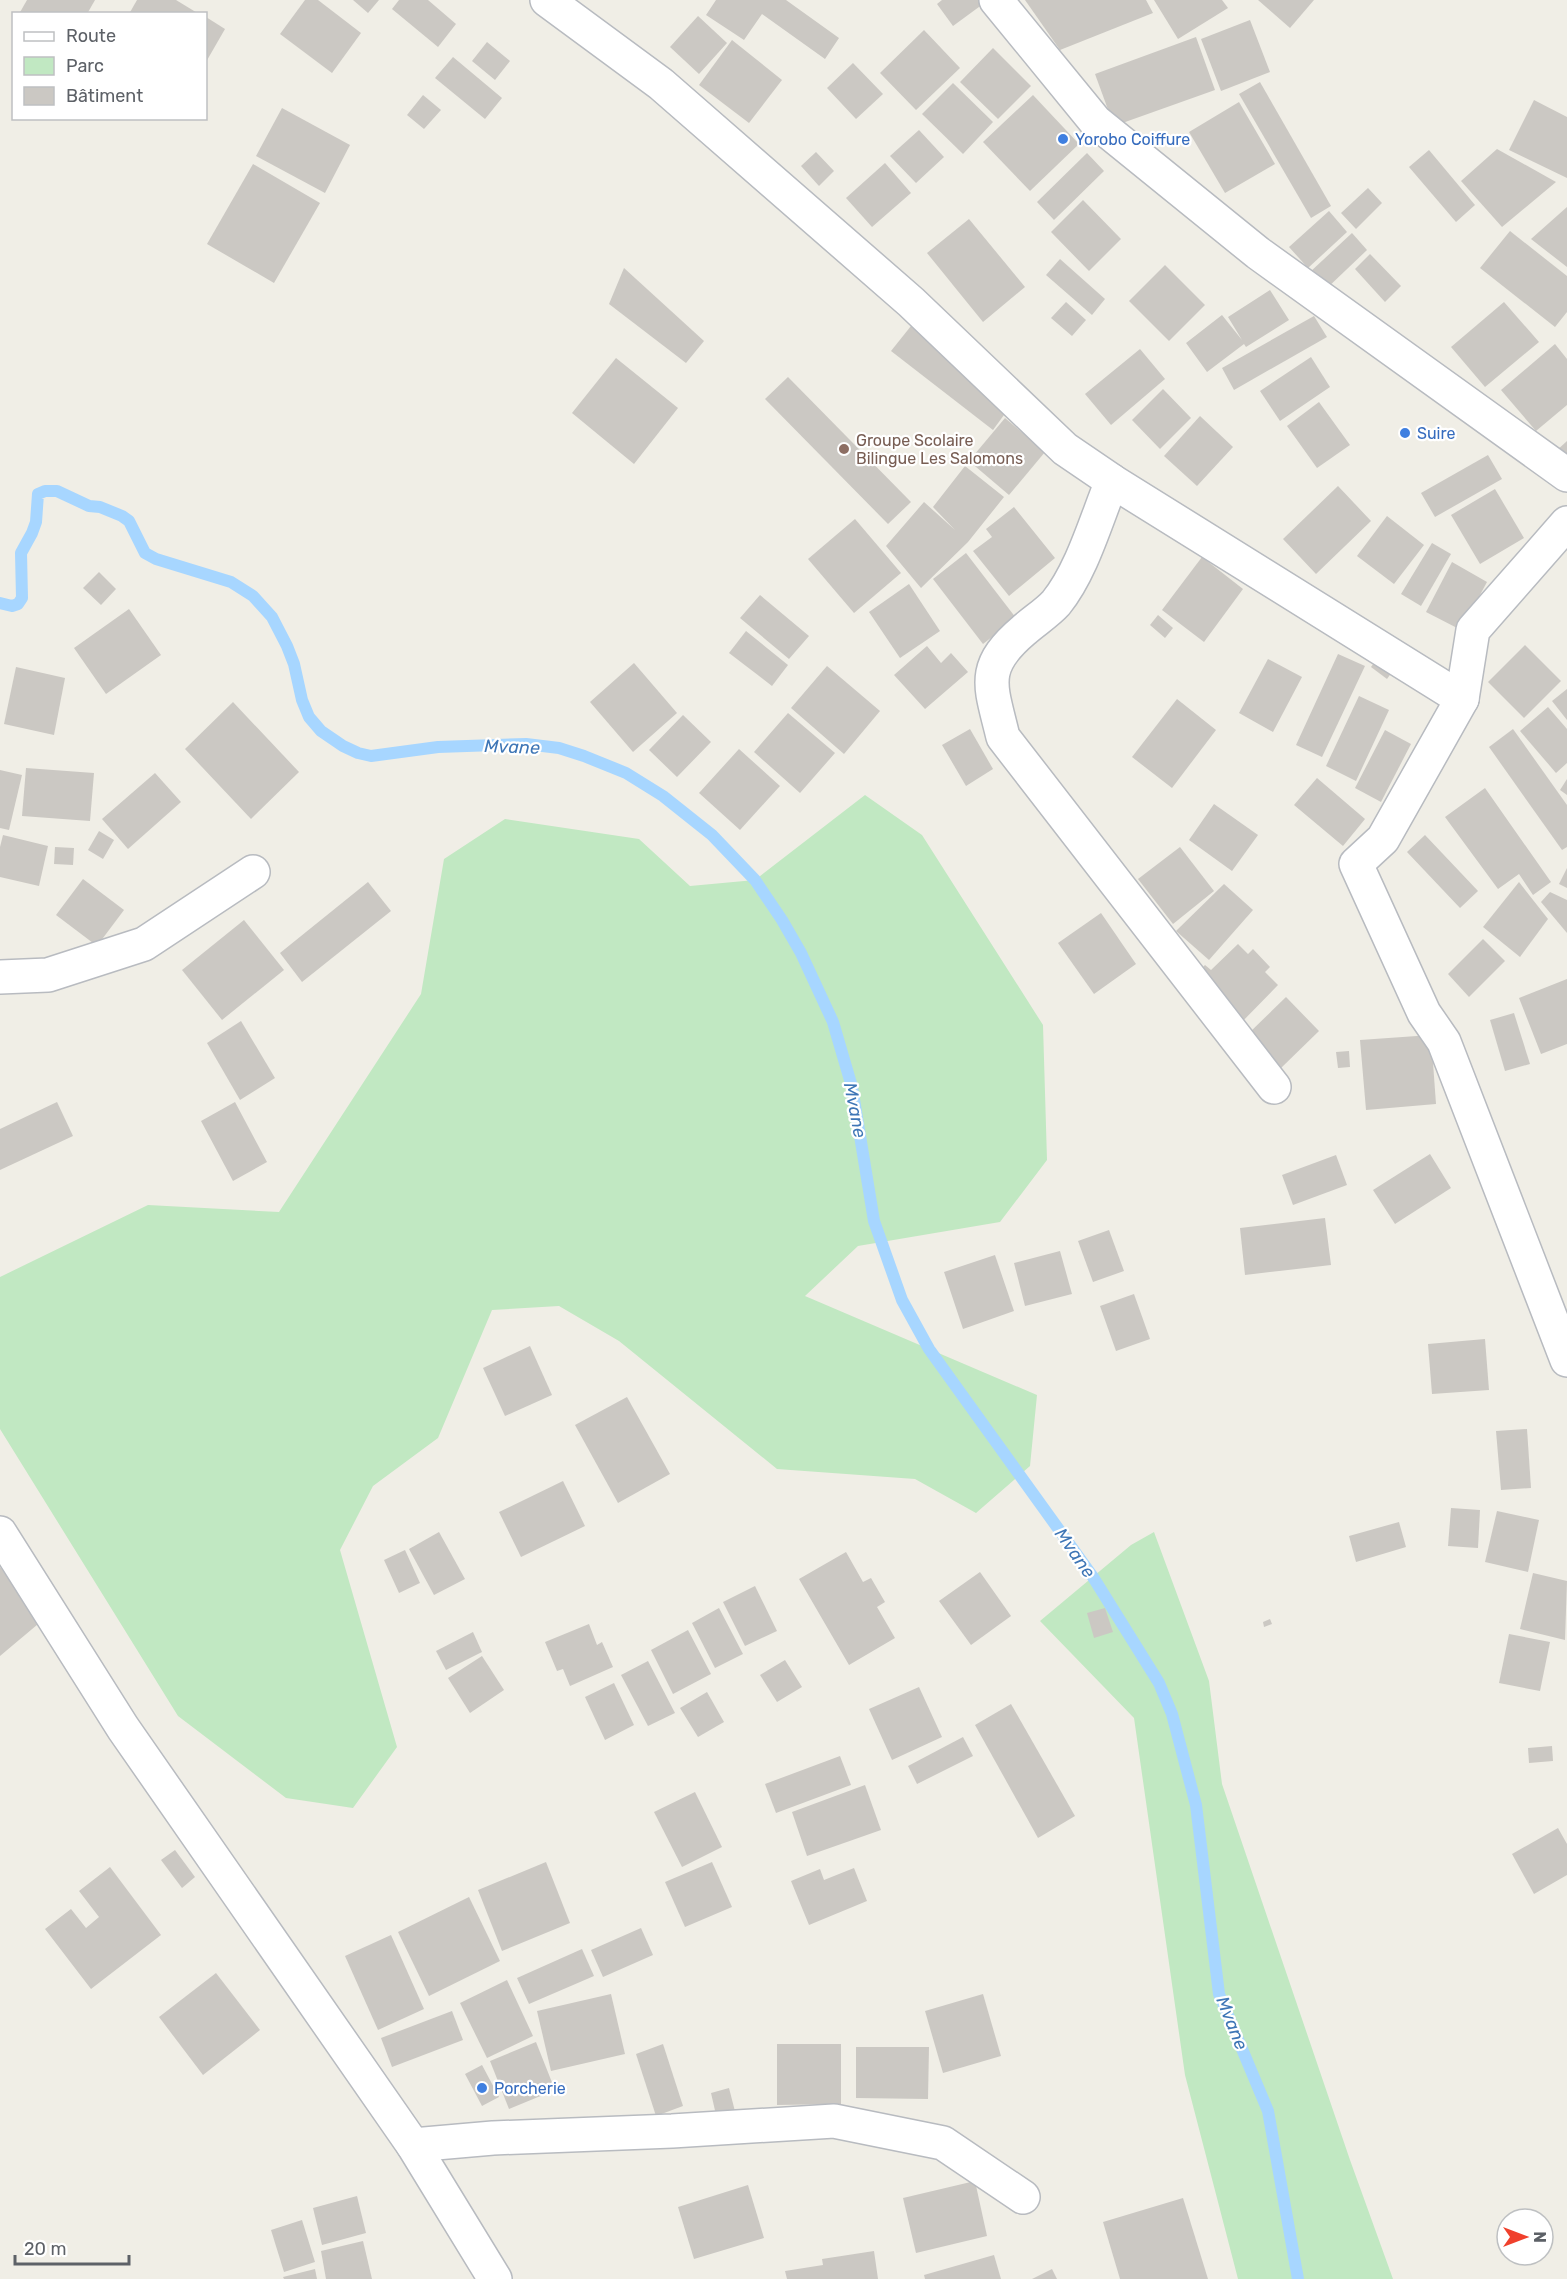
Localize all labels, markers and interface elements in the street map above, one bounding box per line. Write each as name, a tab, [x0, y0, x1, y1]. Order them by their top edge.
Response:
legend	[12, 12, 207, 120]
text: Route	[66, 25, 116, 47]
text: Parc	[66, 55, 104, 77]
text: Bâtiment	[66, 85, 143, 107]
place label: Yorobo Coiffure	[1075, 130, 1190, 149]
marker: Yorobo Coiffure	[1056, 132, 1070, 146]
place label: Suire	[1417, 424, 1455, 443]
marker: Suire	[1398, 426, 1412, 440]
place label: Groupe Scolaire Bilingue Les Salomons	[856, 431, 1023, 468]
marker: Groupe Scolaire Bilingue Les Salomons	[837, 442, 851, 456]
water label: Mvane	[484, 735, 540, 759]
water label: Mvane	[839, 1081, 871, 1139]
water label: Mvane	[1050, 1524, 1100, 1582]
water label: Mvane	[1211, 1993, 1253, 2053]
place label: Porcherie	[494, 2079, 566, 2098]
marker: Porcherie	[475, 2081, 489, 2095]
north arrow	[1495, 2207, 1555, 2267]
scale bar	[15, 2228, 129, 2266]
text: N	[1530, 2231, 1549, 2243]
text: 20 m	[24, 2238, 66, 2260]

